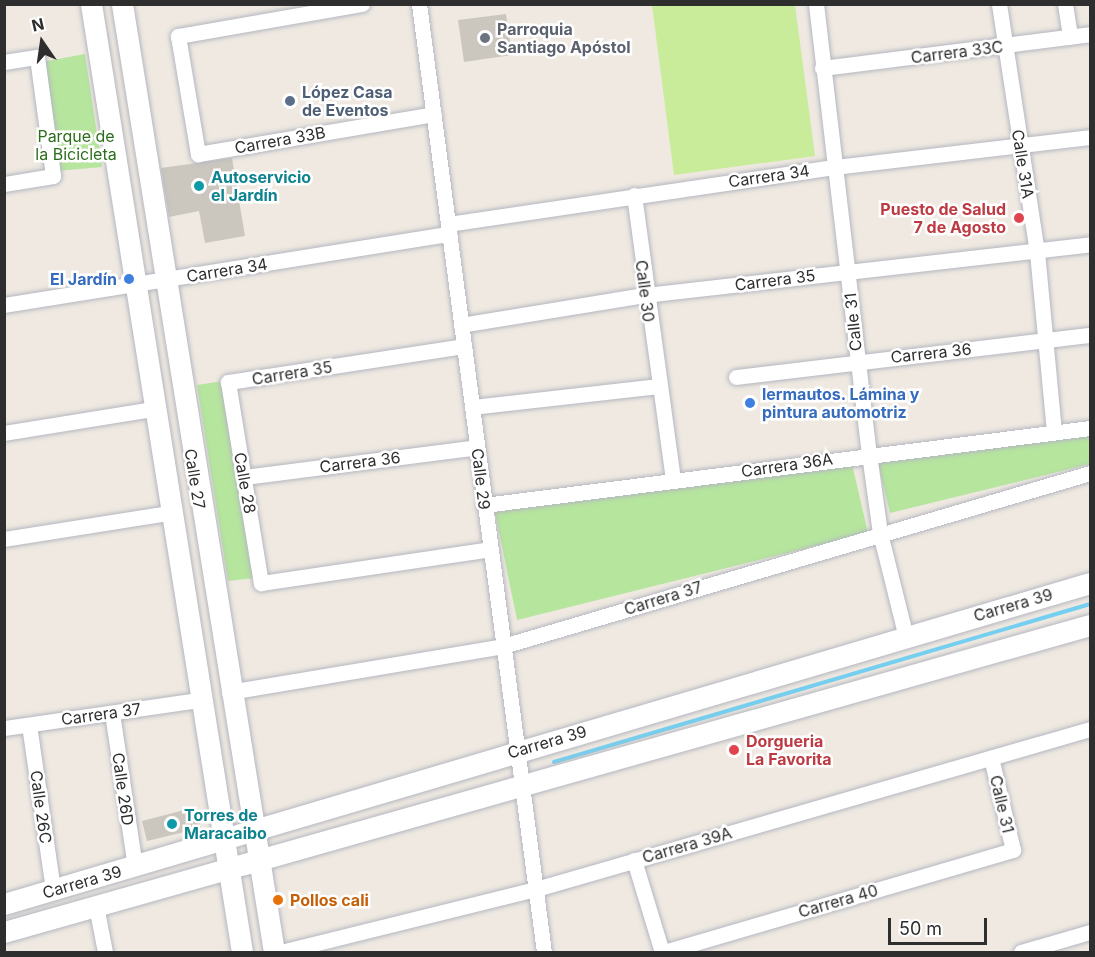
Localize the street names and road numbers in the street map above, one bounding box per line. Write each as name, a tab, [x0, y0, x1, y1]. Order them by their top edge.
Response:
street label: Carrera 33C	[910, 37, 1004, 67]
street label: Carrera 33B	[233, 123, 327, 157]
street label: Calle 31A	[1008, 128, 1038, 200]
street label: Carrera 34	[727, 161, 811, 191]
street label: Carrera 34	[185, 254, 269, 286]
street label: Calle 30	[632, 259, 658, 323]
street label: Carrera 35	[734, 266, 816, 294]
street label: Calle 31	[840, 292, 866, 352]
street label: Carrera 36	[890, 339, 972, 367]
street label: Carrera 35	[250, 357, 334, 389]
street label: Calle 27	[181, 447, 209, 511]
street label: Calle 29	[468, 447, 494, 511]
street label: Carrera 36	[318, 448, 402, 476]
street label: Carrera 36A	[740, 449, 834, 481]
street label: Calle 28	[230, 451, 260, 515]
street label: Carrera 37	[622, 577, 704, 619]
street label: Carrera 39	[971, 585, 1055, 625]
street label: Carrera 37	[60, 699, 142, 729]
street label: Carrera 39	[505, 722, 589, 762]
street label: Calle 26D	[108, 751, 138, 827]
street label: Calle 26C	[26, 769, 56, 845]
street label: Calle 31	[986, 773, 1018, 835]
street label: Carrera 39A	[640, 823, 734, 867]
street label: Carrera 39	[40, 862, 124, 902]
street label: Carrera 40	[796, 880, 880, 922]

